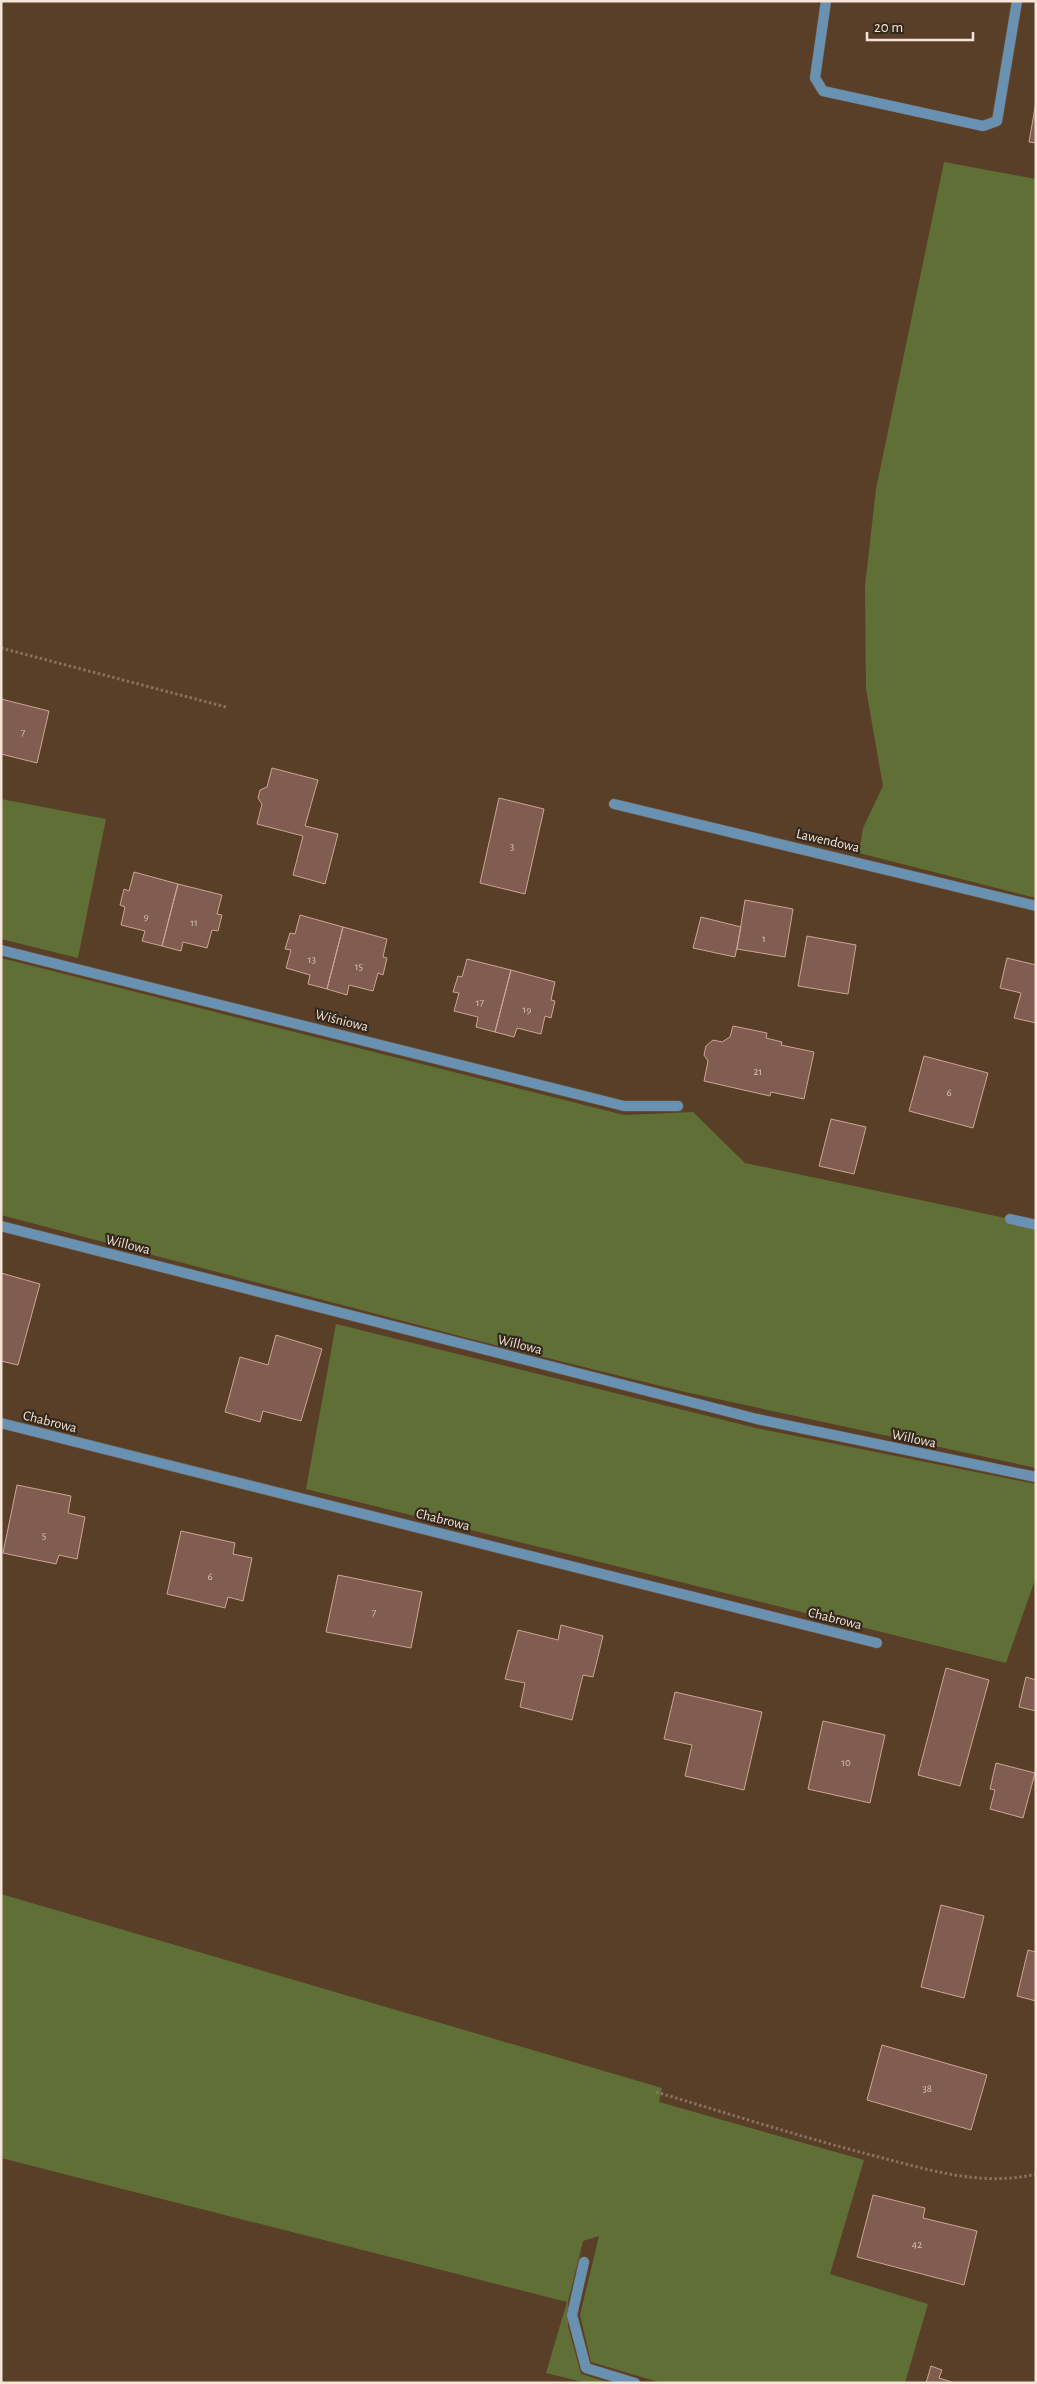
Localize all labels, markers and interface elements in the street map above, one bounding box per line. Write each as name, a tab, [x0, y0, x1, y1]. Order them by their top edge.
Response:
scale bar	[867, 10, 973, 42]
text: 20 m	[874, 20, 903, 35]
house number: 7	[21, 727, 26, 738]
street label: Lawendowa	[795, 827, 861, 855]
house number: 3	[510, 841, 515, 852]
house number: 9	[143, 911, 149, 922]
house number: 11	[190, 917, 198, 928]
house number: 1	[762, 933, 766, 944]
house number: 13	[308, 954, 317, 965]
house number: 15	[355, 961, 364, 972]
house number: 17	[476, 997, 485, 1008]
house number: 19	[523, 1004, 531, 1015]
street label: Wiśniowa	[314, 1008, 370, 1034]
house number: 21	[754, 1066, 762, 1077]
house number: 6	[946, 1087, 952, 1098]
street label: Willowa	[104, 1233, 152, 1257]
street label: Willowa	[496, 1333, 544, 1357]
street label: Chabrowa	[21, 1409, 79, 1436]
street label: Willowa	[890, 1427, 938, 1451]
street label: Chabrowa	[414, 1507, 472, 1534]
house number: 5	[42, 1530, 47, 1541]
house number: 6	[207, 1571, 213, 1582]
street label: Chabrowa	[806, 1606, 864, 1633]
house number: 7	[372, 1607, 377, 1618]
house number: 10	[841, 1757, 851, 1768]
house number: 38	[922, 2083, 932, 2094]
house number: 42	[912, 2239, 922, 2250]

